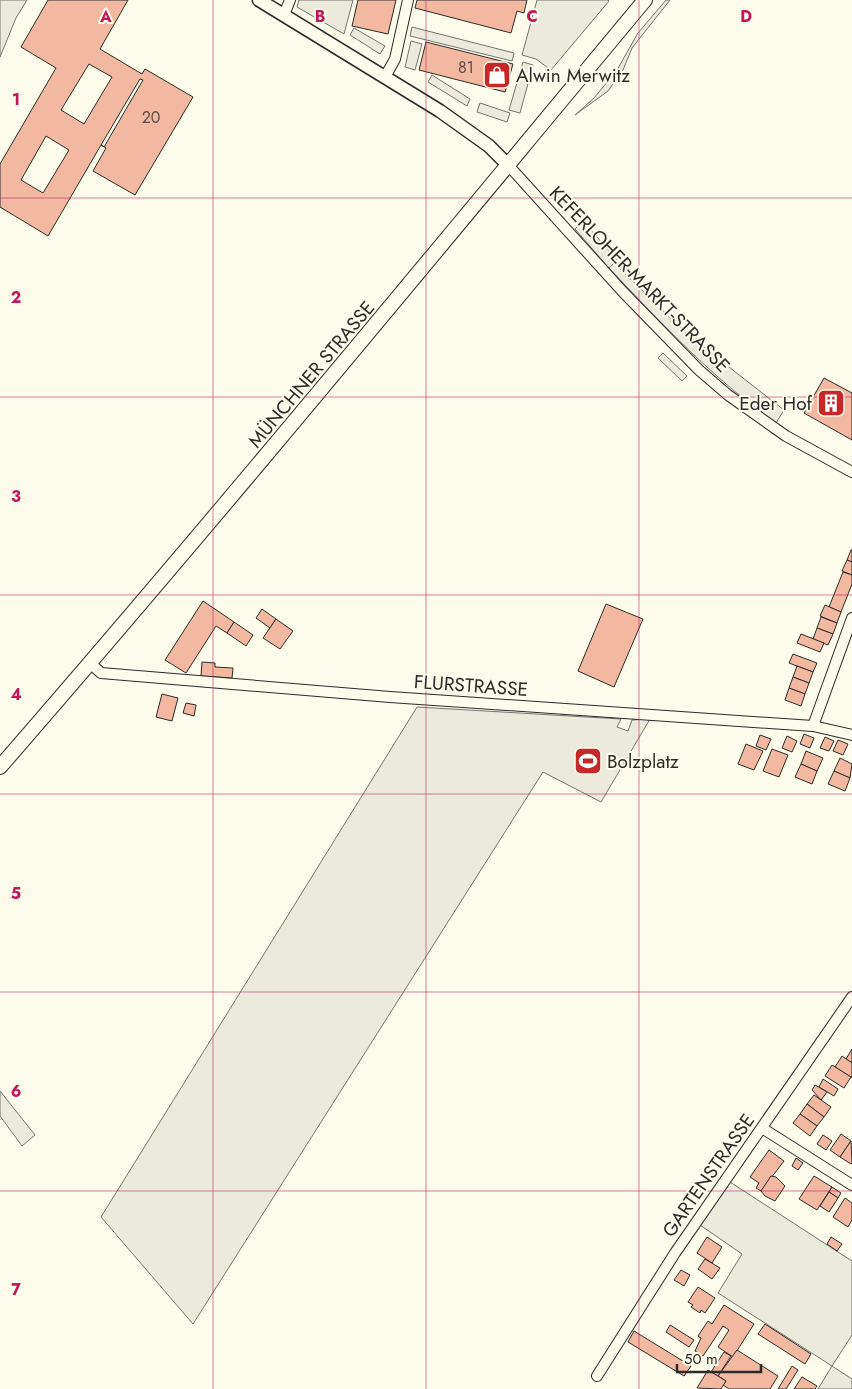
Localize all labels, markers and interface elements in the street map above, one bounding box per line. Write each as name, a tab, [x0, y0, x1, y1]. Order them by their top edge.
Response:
text: A	[99, 5, 112, 28]
text: B	[315, 5, 325, 28]
text: C	[526, 5, 538, 28]
text: D	[740, 5, 752, 28]
house number: 81	[458, 56, 474, 79]
shop icon: Alwin Merwitz	[482, 60, 512, 90]
place label: Alwin Merwitz	[516, 62, 630, 89]
text: 1	[12, 88, 20, 111]
house number: 20	[142, 106, 160, 129]
street label: KEFERLOHER-MARKT-STRASSE	[543, 180, 736, 379]
text: 2	[11, 286, 21, 309]
street label: MÜNCHNER STRASSE	[242, 295, 381, 453]
building icon: Eder Hof	[816, 388, 846, 418]
place label: Eder Hof	[739, 390, 813, 417]
text: 3	[11, 485, 21, 508]
street label: FLURSTRASSE	[413, 668, 529, 703]
text: 4	[10, 683, 22, 706]
sports icon: Bolzplatz	[573, 746, 603, 776]
place label: Bolzplatz	[607, 748, 679, 775]
text: 5	[11, 882, 21, 905]
text: 6	[11, 1080, 21, 1103]
street label: GARTENSTRASSE	[656, 1108, 761, 1242]
text: 7	[11, 1278, 21, 1301]
scale bar	[677, 1342, 761, 1374]
text: 50 m	[684, 1348, 718, 1370]

